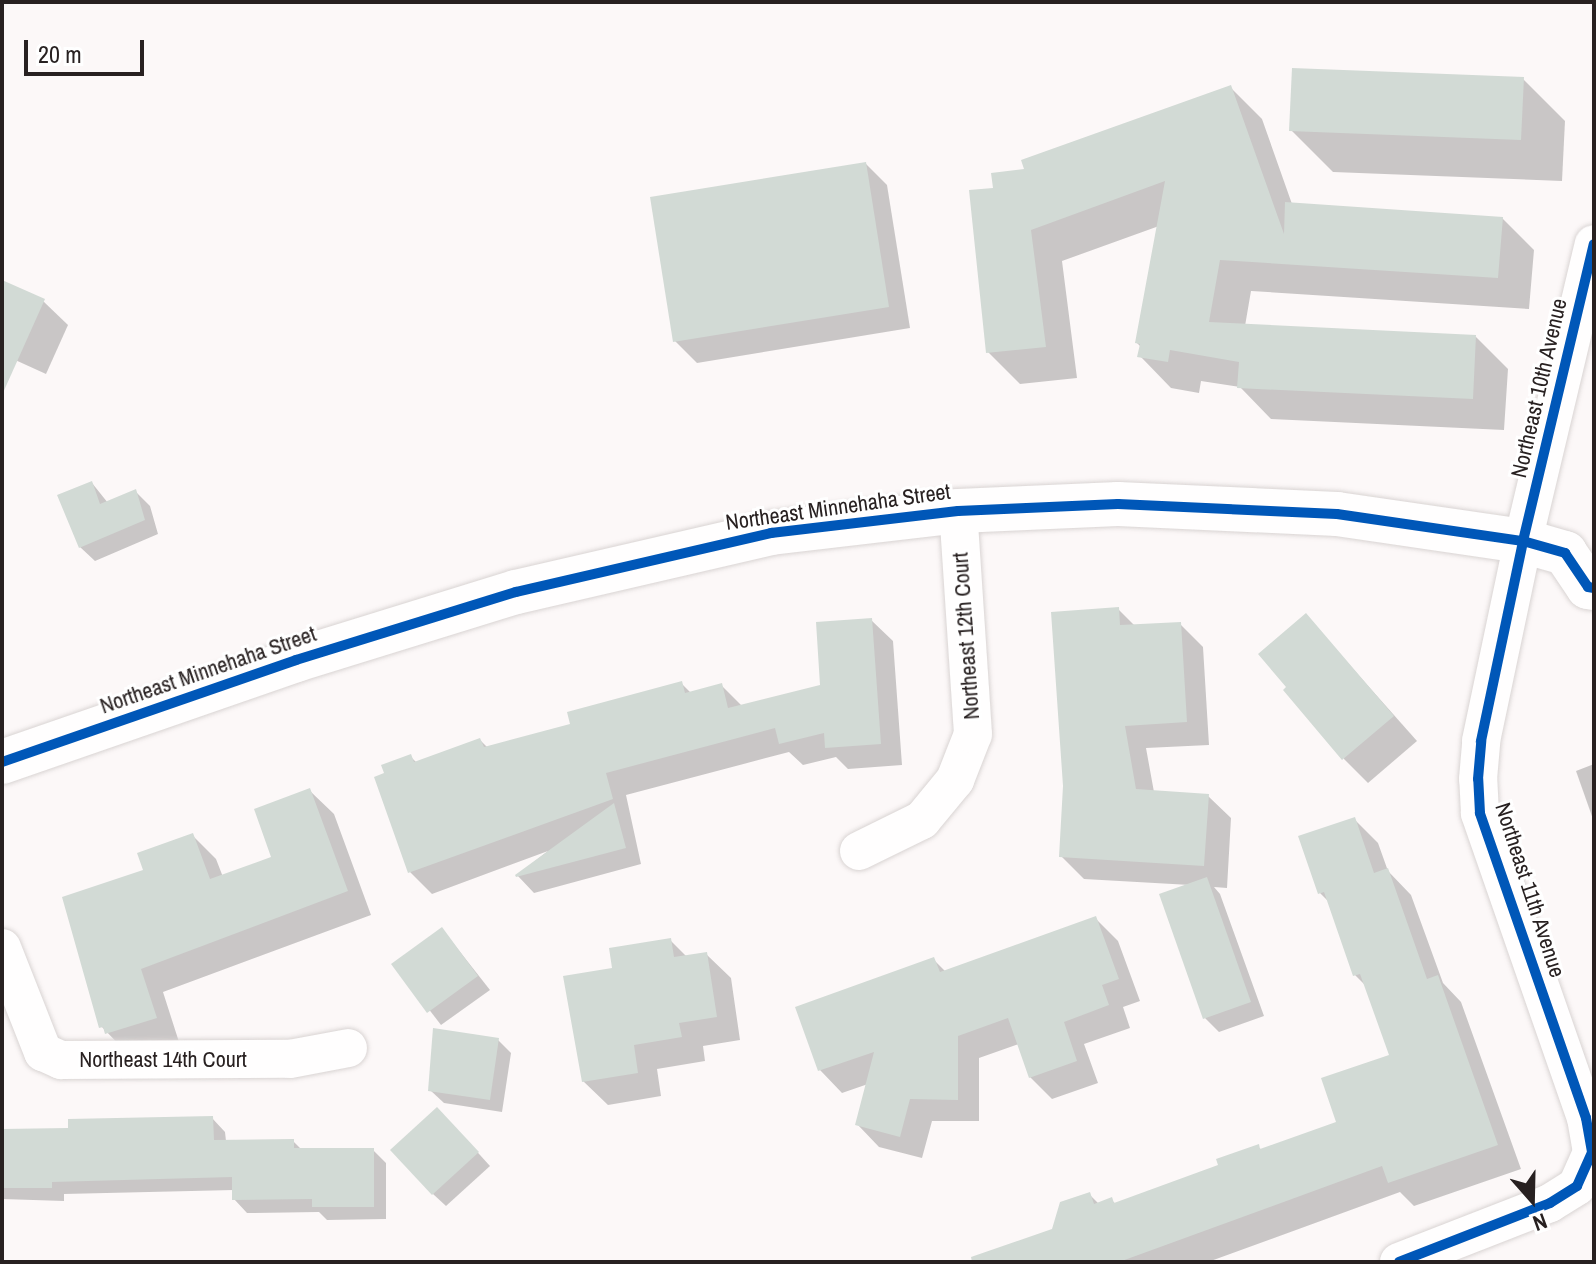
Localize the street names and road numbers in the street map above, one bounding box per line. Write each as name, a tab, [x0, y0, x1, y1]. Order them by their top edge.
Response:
street label: Northeast 10th Avenue	[1505, 295, 1573, 481]
street label: Northeast Minnehaha Street	[724, 478, 952, 536]
street label: Northeast 12th Court	[947, 552, 985, 720]
street label: Northeast Minnehaha Street	[97, 621, 319, 719]
street label: Northeast 11th Avenue	[1489, 799, 1571, 981]
street label: Northeast 14th Court	[79, 1047, 247, 1073]

